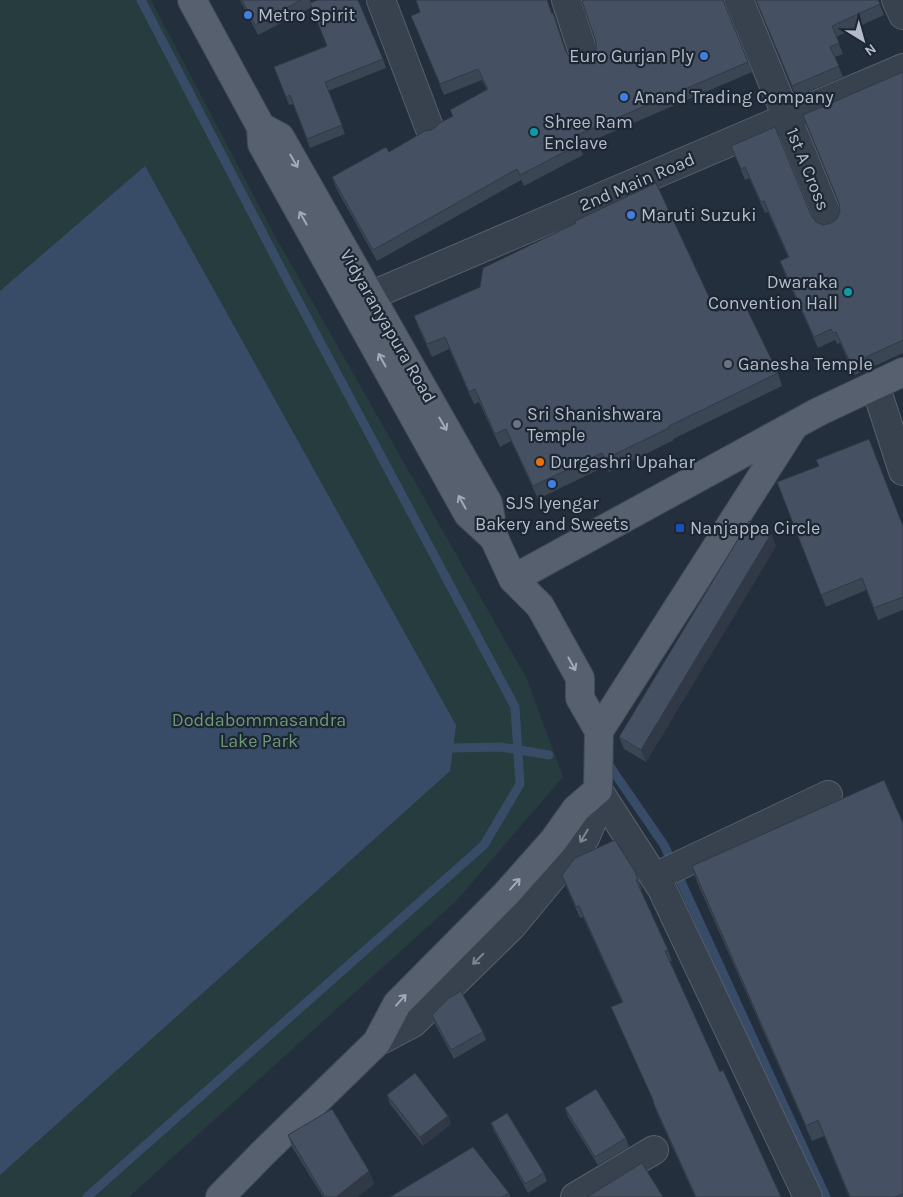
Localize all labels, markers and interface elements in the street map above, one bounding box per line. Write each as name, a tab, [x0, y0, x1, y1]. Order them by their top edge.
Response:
place label: Metro Spirit	[258, 4, 356, 26]
marker: Metro Spirit	[242, 9, 254, 21]
north arrow	[838, 15, 888, 65]
text: N	[861, 40, 880, 60]
place label: Euro Gurjan Ply	[569, 45, 695, 67]
marker: Euro Gurjan Ply	[698, 50, 710, 62]
place label: Anand Trading Company	[634, 86, 834, 108]
marker: Anand Trading Company	[618, 91, 630, 103]
place label: Shree Ram Enclave	[544, 111, 633, 154]
street label: 1st A Cross	[781, 124, 835, 214]
marker: Shree Ram Enclave	[528, 126, 540, 138]
street label: 2nd Main Road	[576, 148, 698, 216]
one-way arrow	[289, 153, 299, 168]
place label: Maruti Suzuki	[641, 204, 757, 226]
marker: Maruti Suzuki	[625, 209, 637, 221]
one-way arrow	[298, 211, 307, 226]
street label: Vidyaranyapura Road	[335, 245, 441, 407]
place label: Dwaraka Convention Hall	[708, 271, 838, 314]
marker: Dwaraka Convention Hall	[842, 286, 854, 298]
one-way arrow	[377, 353, 387, 368]
place label: Ganesha Temple	[738, 353, 873, 375]
marker: Ganesha Temple	[722, 358, 734, 370]
place label: Sri Shanishwara Temple	[527, 403, 662, 446]
one-way arrow	[439, 416, 449, 430]
marker: Sri Shanishwara Temple	[511, 418, 523, 430]
place label: Durgashri Upahar	[550, 451, 695, 473]
marker: Durgashri Upahar	[534, 456, 546, 468]
marker: SJS Iyengar Bakery and Sweets	[546, 478, 558, 490]
place label: SJS Iyengar Bakery and Sweets	[475, 492, 629, 535]
one-way arrow	[456, 495, 466, 509]
place label: Nanjappa Circle	[690, 517, 820, 539]
marker: Nanjappa Circle	[674, 522, 686, 534]
one-way arrow	[568, 656, 578, 670]
park label: Doddabommasandra Lake Park	[172, 709, 346, 752]
one-way arrow	[579, 829, 589, 843]
one-way arrow	[509, 878, 520, 891]
one-way arrow	[472, 953, 485, 965]
one-way arrow	[396, 994, 407, 1007]

